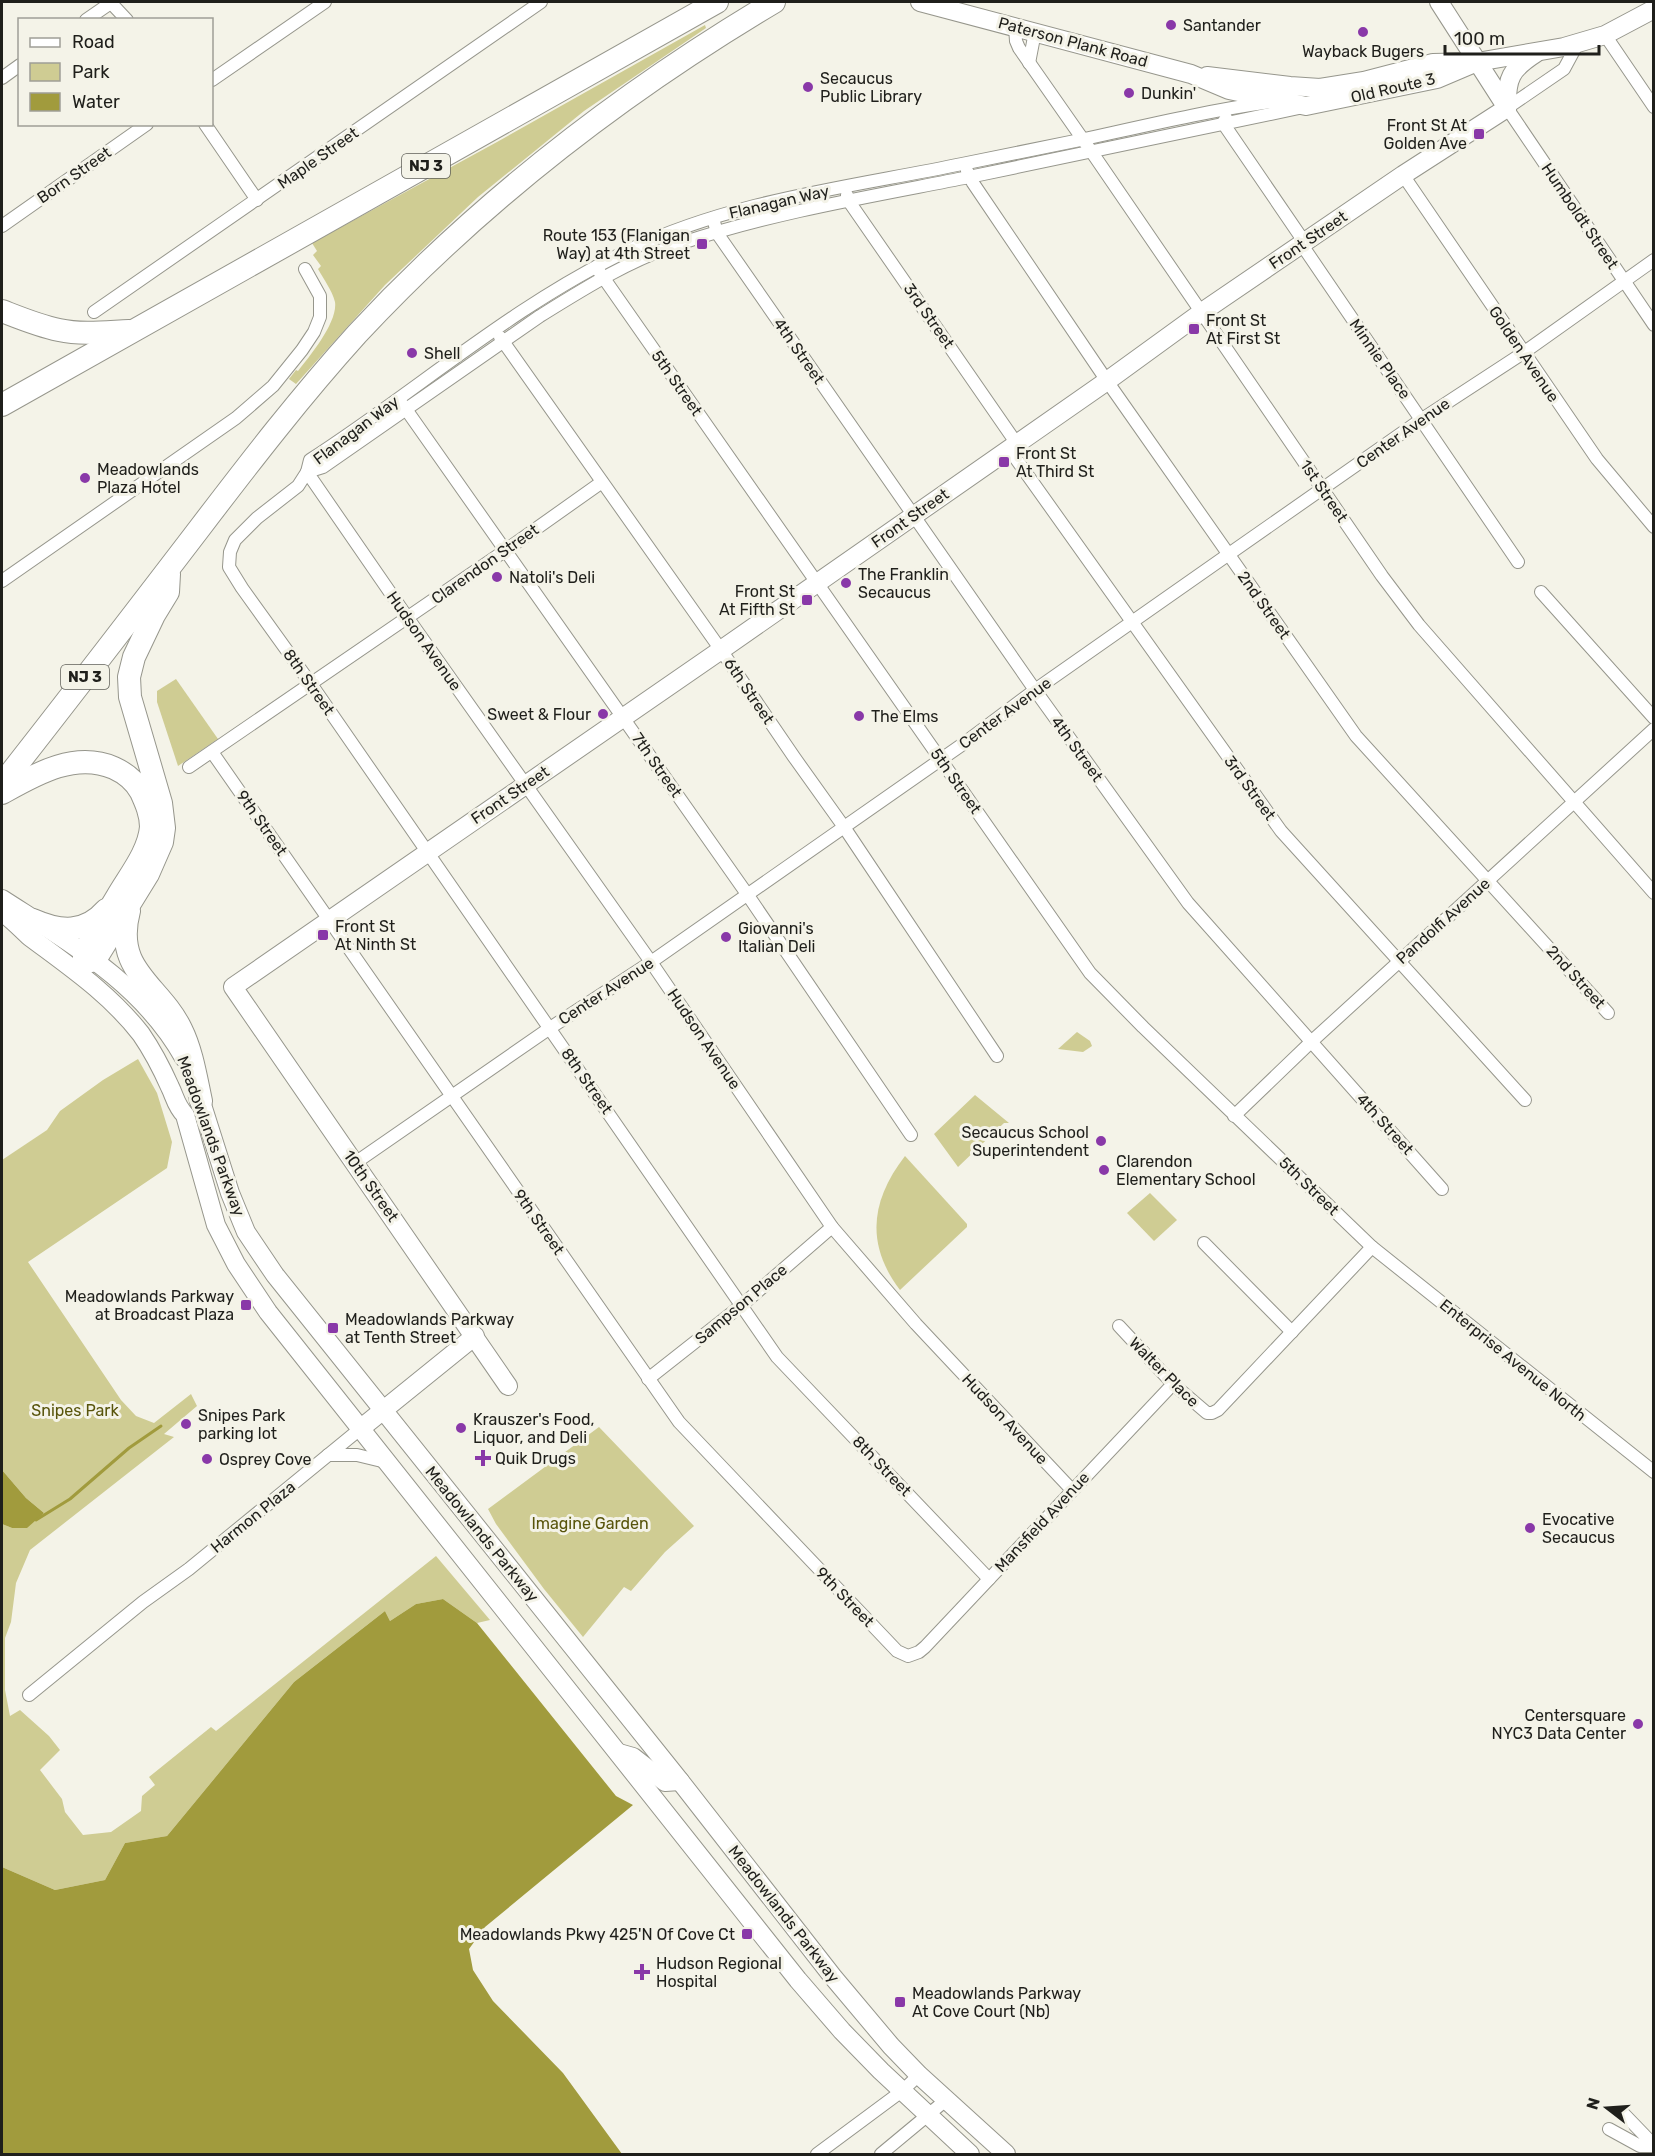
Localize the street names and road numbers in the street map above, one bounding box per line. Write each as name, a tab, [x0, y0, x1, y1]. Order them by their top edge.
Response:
street label: Paterson Plank Road	[996, 13, 1150, 71]
street label: Old Route 3	[1349, 69, 1437, 107]
street label: Maple Street	[274, 123, 362, 193]
street label: Born Street	[33, 143, 115, 207]
road number: NJ 3	[402, 154, 450, 178]
street label: Humboldt Street	[1538, 159, 1622, 273]
street label: Flanagan Way	[727, 181, 831, 223]
street label: Front Street	[1265, 207, 1351, 273]
street label: 3rd Street	[900, 280, 958, 352]
street label: Golden Avenue	[1485, 302, 1563, 406]
street label: 4th Street	[769, 314, 829, 388]
street label: Minnie Place	[1345, 315, 1415, 403]
street label: 5th Street	[648, 347, 706, 419]
street label: Flanagan Way	[309, 392, 403, 468]
street label: Center Avenue	[1353, 394, 1453, 472]
street label: 1st Street	[1296, 456, 1352, 526]
street label: Front Street	[868, 484, 952, 552]
street label: Clarendon Street	[428, 520, 542, 608]
street label: 2nd Street	[1234, 567, 1294, 643]
street label: Hudson Avenue	[383, 588, 465, 694]
street label: 8th Street	[279, 645, 339, 719]
street label: 6th Street	[720, 654, 778, 728]
road number: NJ 3	[61, 665, 109, 689]
street label: Center Avenue	[955, 673, 1055, 753]
street label: 4th Street	[1047, 713, 1107, 785]
street label: 7th Street	[628, 729, 686, 801]
street label: 5th Street	[927, 745, 985, 817]
street label: 3rd Street	[1220, 752, 1280, 824]
street label: Front Street	[467, 762, 553, 828]
street label: 9th Street	[233, 787, 291, 859]
street label: Pandolfi Avenue	[1392, 874, 1494, 968]
street label: 2nd Street	[1543, 941, 1609, 1013]
street label: Center Avenue	[555, 953, 657, 1029]
street label: Hudson Avenue	[663, 985, 745, 1093]
street label: 8th Street	[557, 1044, 617, 1118]
street label: Meadowlands Parkway	[173, 1053, 249, 1219]
street label: 4th Street	[1352, 1089, 1418, 1159]
street label: 10th Street	[339, 1146, 403, 1226]
street label: 5th Street	[1275, 1153, 1343, 1219]
street label: 9th Street	[510, 1186, 568, 1258]
street label: Sampson Place	[691, 1260, 791, 1348]
street label: Enterprise Avenue North	[1436, 1295, 1590, 1425]
street label: Walter Place	[1125, 1333, 1203, 1411]
street label: Hudson Avenue	[958, 1370, 1052, 1468]
street label: 8th Street	[849, 1432, 915, 1500]
street label: Meadowlands Parkway	[421, 1462, 543, 1606]
street label: Mansfield Avenue	[991, 1468, 1093, 1576]
street label: Harmon Plaza	[207, 1477, 299, 1557]
street label: 9th Street	[812, 1563, 878, 1631]
street label: Meadowlands Parkway	[724, 1841, 844, 1987]

